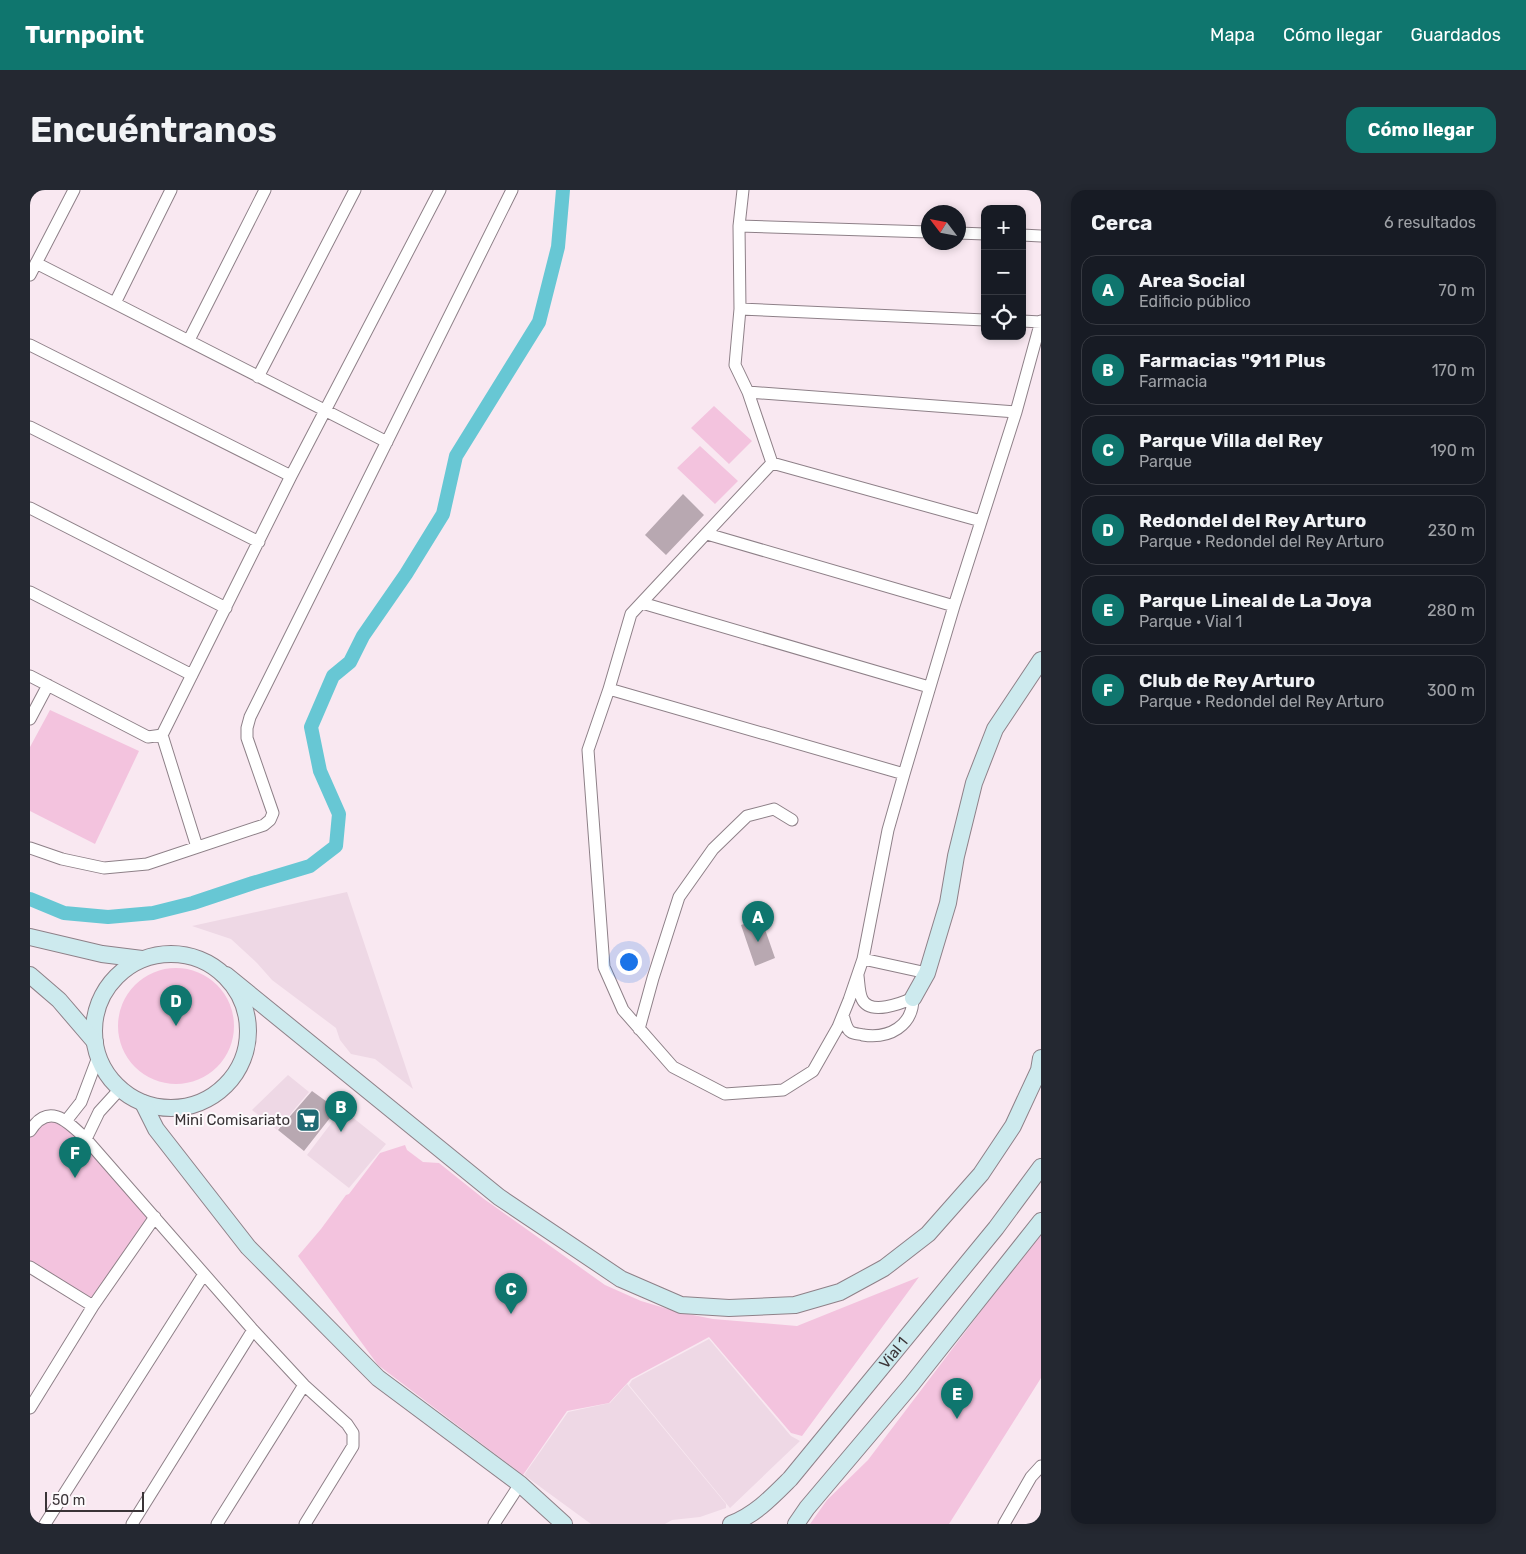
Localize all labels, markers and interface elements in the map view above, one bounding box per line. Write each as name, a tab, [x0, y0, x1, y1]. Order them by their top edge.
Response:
text: Turnpoint	[25, 21, 144, 49]
text: Mapa	[1210, 24, 1255, 46]
text: Cómo llegar	[1283, 24, 1382, 46]
text: Guardados	[1410, 24, 1501, 46]
button: Cómo llegar	[1346, 107, 1496, 153]
text: Encuéntranos	[30, 109, 277, 151]
north arrow	[921, 205, 966, 250]
map controls	[981, 205, 1026, 340]
button: +	[981, 205, 1026, 250]
text: Cerca	[1091, 210, 1152, 235]
text: 6 resultados	[1384, 213, 1476, 232]
button: −	[981, 250, 1026, 295]
text: Area Social	[1139, 269, 1245, 292]
text: A	[1102, 281, 1114, 300]
text: 70 m	[1438, 281, 1475, 300]
text: Edificio público	[1139, 292, 1251, 311]
button: locate	[981, 295, 1026, 340]
text: Farmacias "911 Plus	[1139, 349, 1326, 372]
text: B	[1102, 361, 1114, 380]
text: 170 m	[1432, 361, 1475, 380]
text: Farmacia	[1139, 372, 1207, 391]
text: Parque Villa del Rey	[1139, 429, 1323, 452]
text: C	[1102, 441, 1114, 460]
text: 190 m	[1430, 441, 1475, 460]
text: Parque	[1139, 452, 1192, 471]
text: Redondel del Rey Arturo	[1139, 509, 1366, 532]
text: D	[1102, 521, 1114, 540]
text: 230 m	[1428, 521, 1475, 540]
text: Parque · Redondel del Rey Arturo	[1139, 532, 1384, 551]
text: Parque Lineal de La Joya	[1139, 589, 1372, 612]
text: E	[1103, 601, 1113, 620]
text: 280 m	[1427, 601, 1475, 620]
text: Parque · Vial 1	[1139, 612, 1242, 631]
text: Club de Rey Arturo	[1139, 669, 1315, 692]
text: F	[1103, 681, 1113, 700]
text: 300 m	[1427, 681, 1475, 700]
text: Parque · Redondel del Rey Arturo	[1139, 692, 1384, 711]
pin: A	[742, 901, 774, 942]
your location	[616, 949, 642, 975]
pin: D	[160, 985, 192, 1026]
pin: B	[325, 1091, 357, 1132]
supermarket icon: Mini Comisariato	[295, 1107, 321, 1133]
place label: Mini Comisariato	[175, 1111, 290, 1129]
pin: F	[59, 1137, 91, 1178]
pin: C	[495, 1273, 527, 1314]
street label: Vial 1	[875, 1333, 912, 1372]
pin: E	[941, 1378, 973, 1419]
scale bar	[45, 1489, 144, 1512]
text: 50 m	[52, 1492, 85, 1509]

